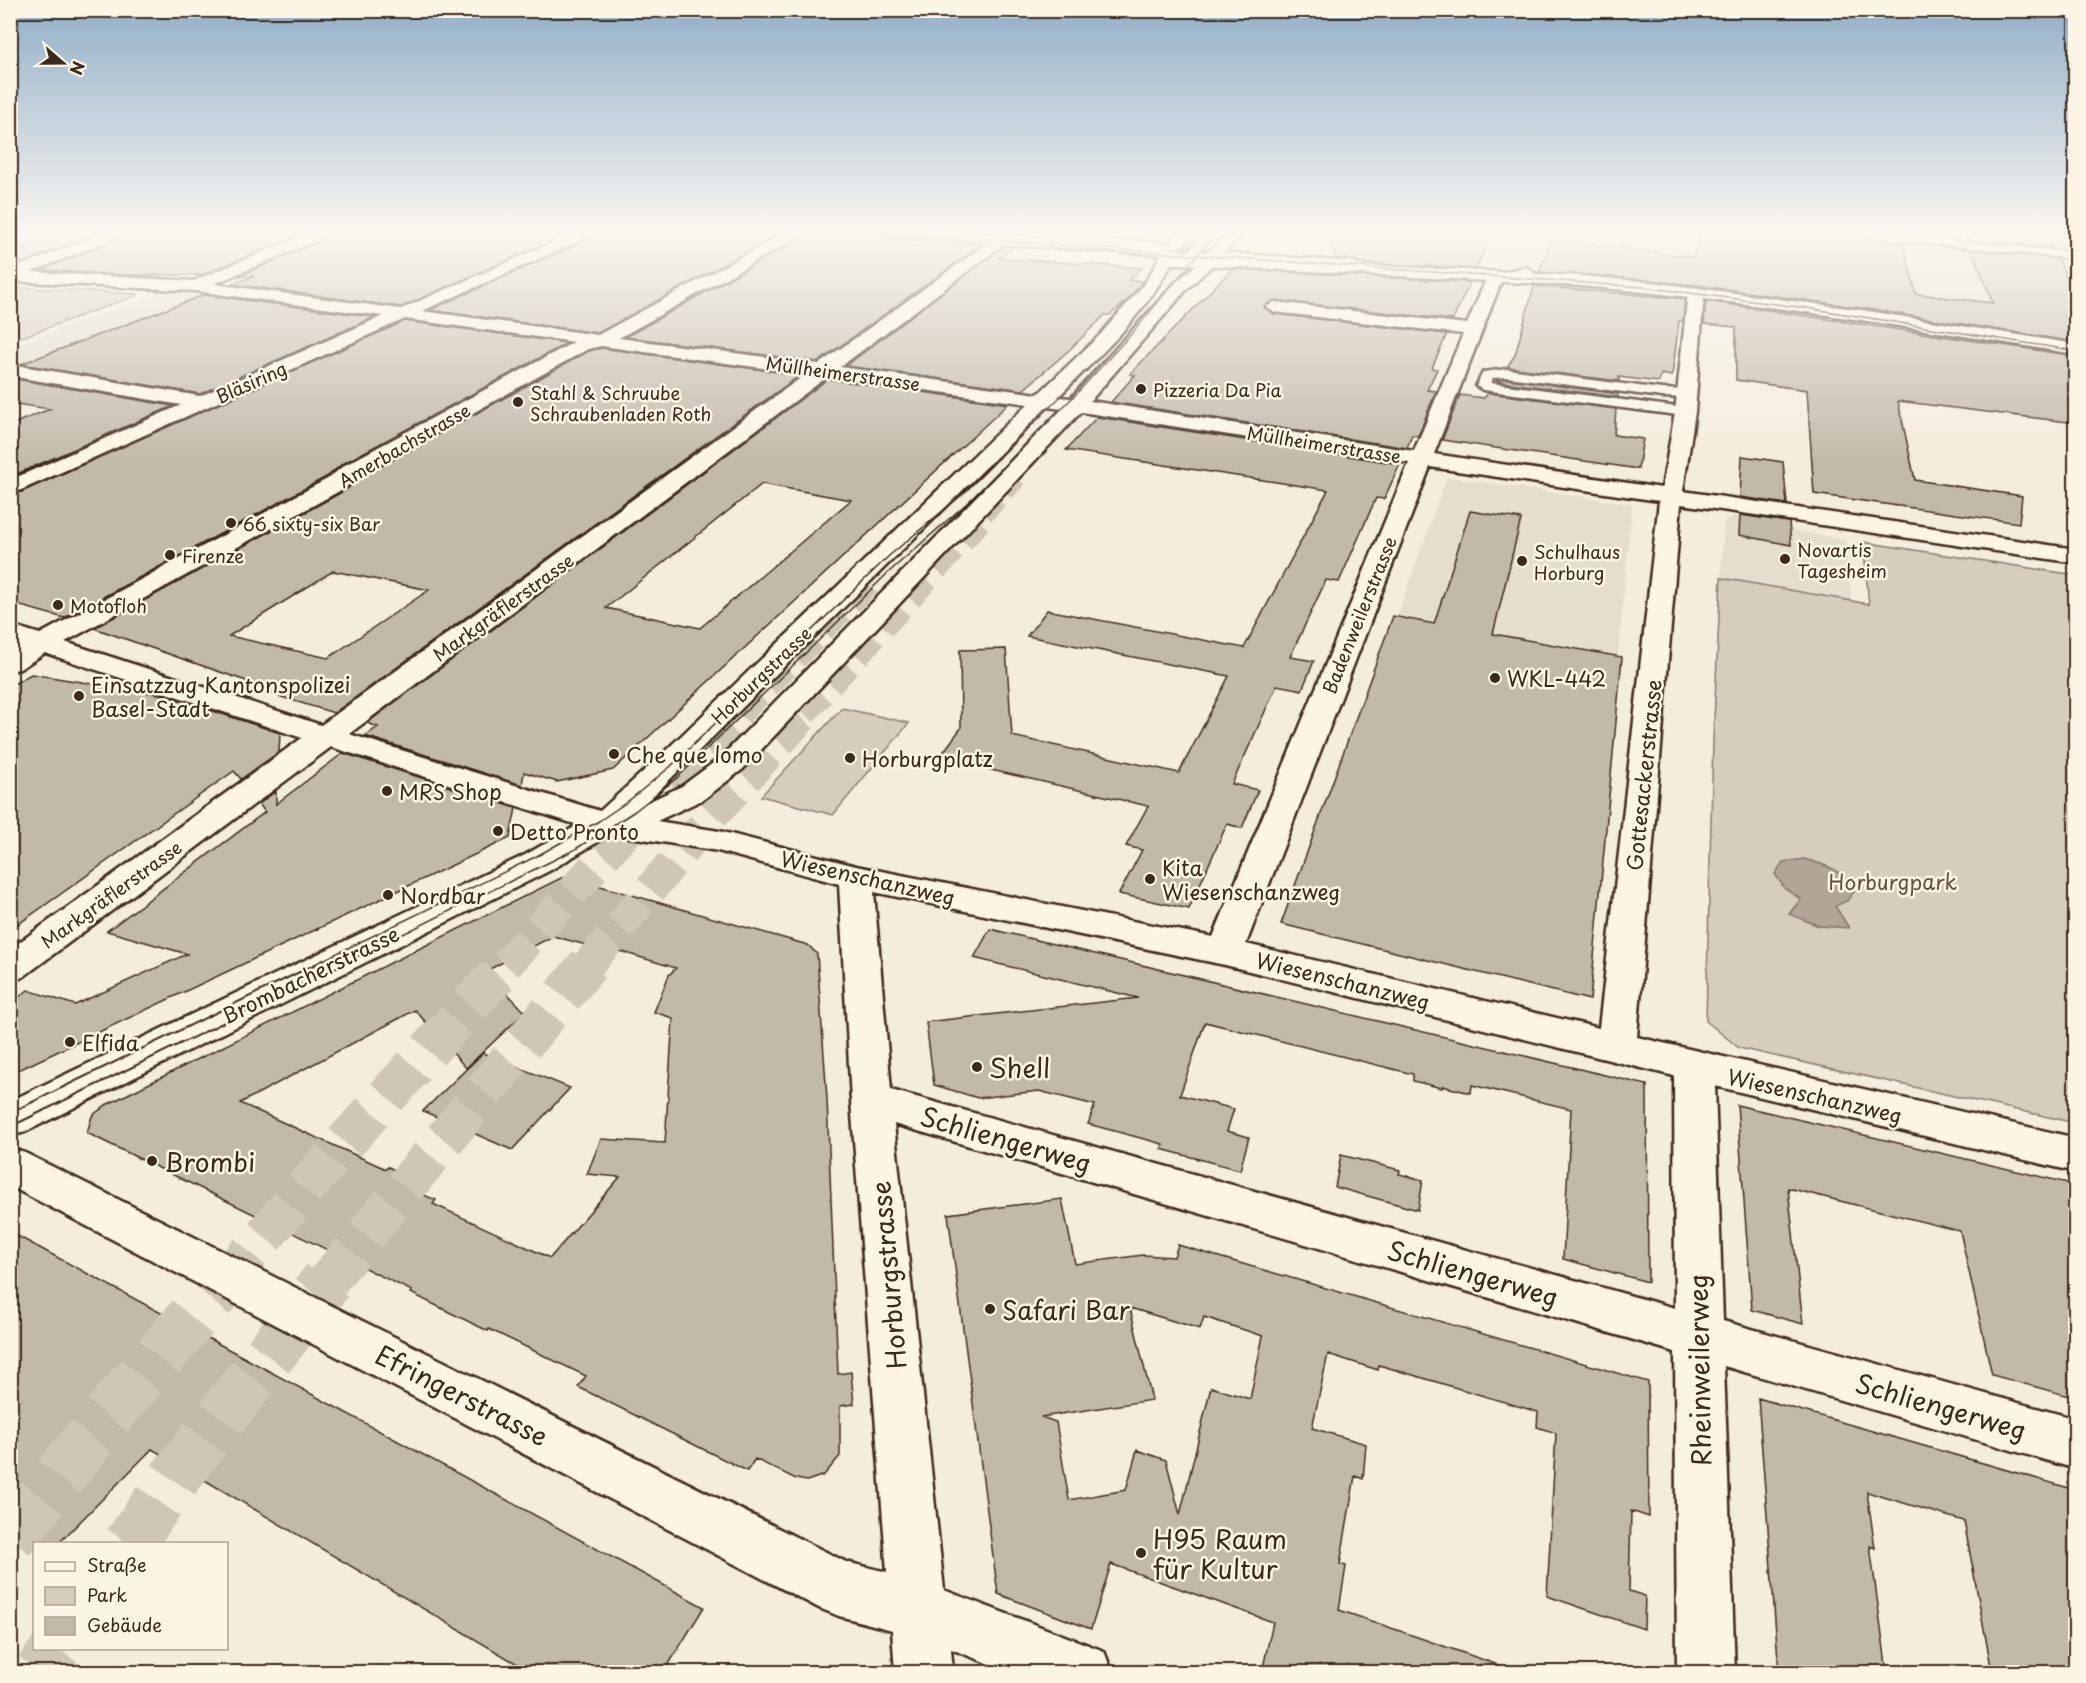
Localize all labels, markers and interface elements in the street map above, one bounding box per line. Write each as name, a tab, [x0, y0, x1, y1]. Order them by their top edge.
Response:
north arrow	[33, 33, 93, 93]
text: N	[65, 58, 91, 79]
street label: Müllheimerstrasse	[764, 349, 922, 397]
street label: Bläsiring	[211, 354, 291, 410]
place label: Pizzeria Da Pia	[1153, 376, 1282, 403]
place label: Stahl & Schruube Schraubenladen Roth	[530, 379, 712, 427]
marker: Pizzeria Da Pia	[1134, 382, 1148, 396]
marker: Stahl & Schruube Schraubenladen Roth	[511, 395, 525, 409]
street label: Amerbachstrasse	[333, 396, 475, 494]
street label: Müllheimerstrasse	[1245, 418, 1403, 470]
place label: 66 sixty-six Bar	[243, 510, 381, 537]
marker: 66 sixty-six Bar	[224, 516, 238, 530]
street label: Badenweilerstrasse	[1315, 532, 1403, 698]
place label: Novartis Tagesheim	[1797, 536, 1887, 584]
place label: Schulhaus Horburg	[1534, 538, 1620, 586]
place label: Firenze	[182, 542, 244, 569]
street label: Markgräflerstrasse	[427, 547, 579, 667]
marker: Firenze	[163, 548, 177, 562]
marker: Novartis Tagesheim	[1778, 552, 1792, 566]
marker: Schulhaus Horburg	[1515, 554, 1529, 568]
place label: Motofloh	[70, 592, 147, 619]
marker: Motofloh	[51, 598, 65, 612]
street label: Horburgstrasse	[705, 620, 817, 730]
place label: WKL-442	[1507, 662, 1606, 694]
place label: Einsatzzug Kantonspolizei Basel-Stadt	[91, 668, 350, 724]
marker: WKL-442	[1488, 671, 1502, 685]
street label: Gottesackerstrasse	[1617, 678, 1669, 872]
marker: Einsatzzug Kantonspolizei Basel-Stadt	[72, 689, 86, 703]
place label: Che que lomo	[626, 738, 763, 770]
place label: Horburgplatz	[862, 742, 993, 774]
marker: Che que lomo	[607, 747, 621, 761]
marker: Horburgplatz	[843, 751, 857, 765]
place label: MRS Shop	[399, 775, 502, 807]
marker: MRS Shop	[380, 784, 394, 798]
place label: Detto Pronto	[510, 815, 639, 847]
marker: Detto Pronto	[491, 824, 505, 838]
street label: Markgräflerstrasse	[35, 834, 187, 954]
street label: Wiesenschanzweg	[777, 841, 959, 913]
place label: Kita Wiesenschanzweg	[1162, 851, 1340, 907]
park label: Horburgpark	[1829, 865, 1958, 897]
marker: Kita Wiesenschanzweg	[1143, 872, 1157, 886]
place label: Nordbar	[400, 879, 486, 911]
marker: Nordbar	[381, 888, 395, 902]
street label: Brombacherstrasse	[216, 917, 404, 1031]
street label: Wiesenschanzweg	[1253, 943, 1433, 1017]
place label: Elfida	[82, 1026, 140, 1058]
marker: Elfida	[63, 1035, 77, 1049]
place label: Shell	[989, 1048, 1050, 1087]
street label: Wiesenschanzweg	[1724, 1059, 1906, 1131]
marker: Shell	[970, 1060, 984, 1074]
street label: Schliengerweg	[916, 1096, 1096, 1182]
place label: Brombi	[164, 1142, 255, 1181]
marker: Brombi	[145, 1154, 159, 1168]
street label: Horburgstrasse	[860, 1179, 916, 1371]
street label: Schliengerweg	[1383, 1230, 1563, 1316]
street label: Rheinweilerweg	[1678, 1273, 1720, 1467]
place label: Safari Bar	[1002, 1290, 1130, 1329]
marker: Safari Bar	[983, 1302, 997, 1316]
street label: Efringerstrasse	[369, 1335, 555, 1455]
street label: Schliengerweg	[1851, 1363, 2031, 1449]
place label: H95 Raum für Kultur	[1153, 1519, 1287, 1588]
legend	[33, 1542, 228, 1650]
marker: H95 Raum für Kultur	[1134, 1546, 1148, 1560]
text: Straße	[87, 1551, 147, 1578]
text: Park	[87, 1581, 127, 1608]
text: Gebäude	[87, 1611, 162, 1638]

